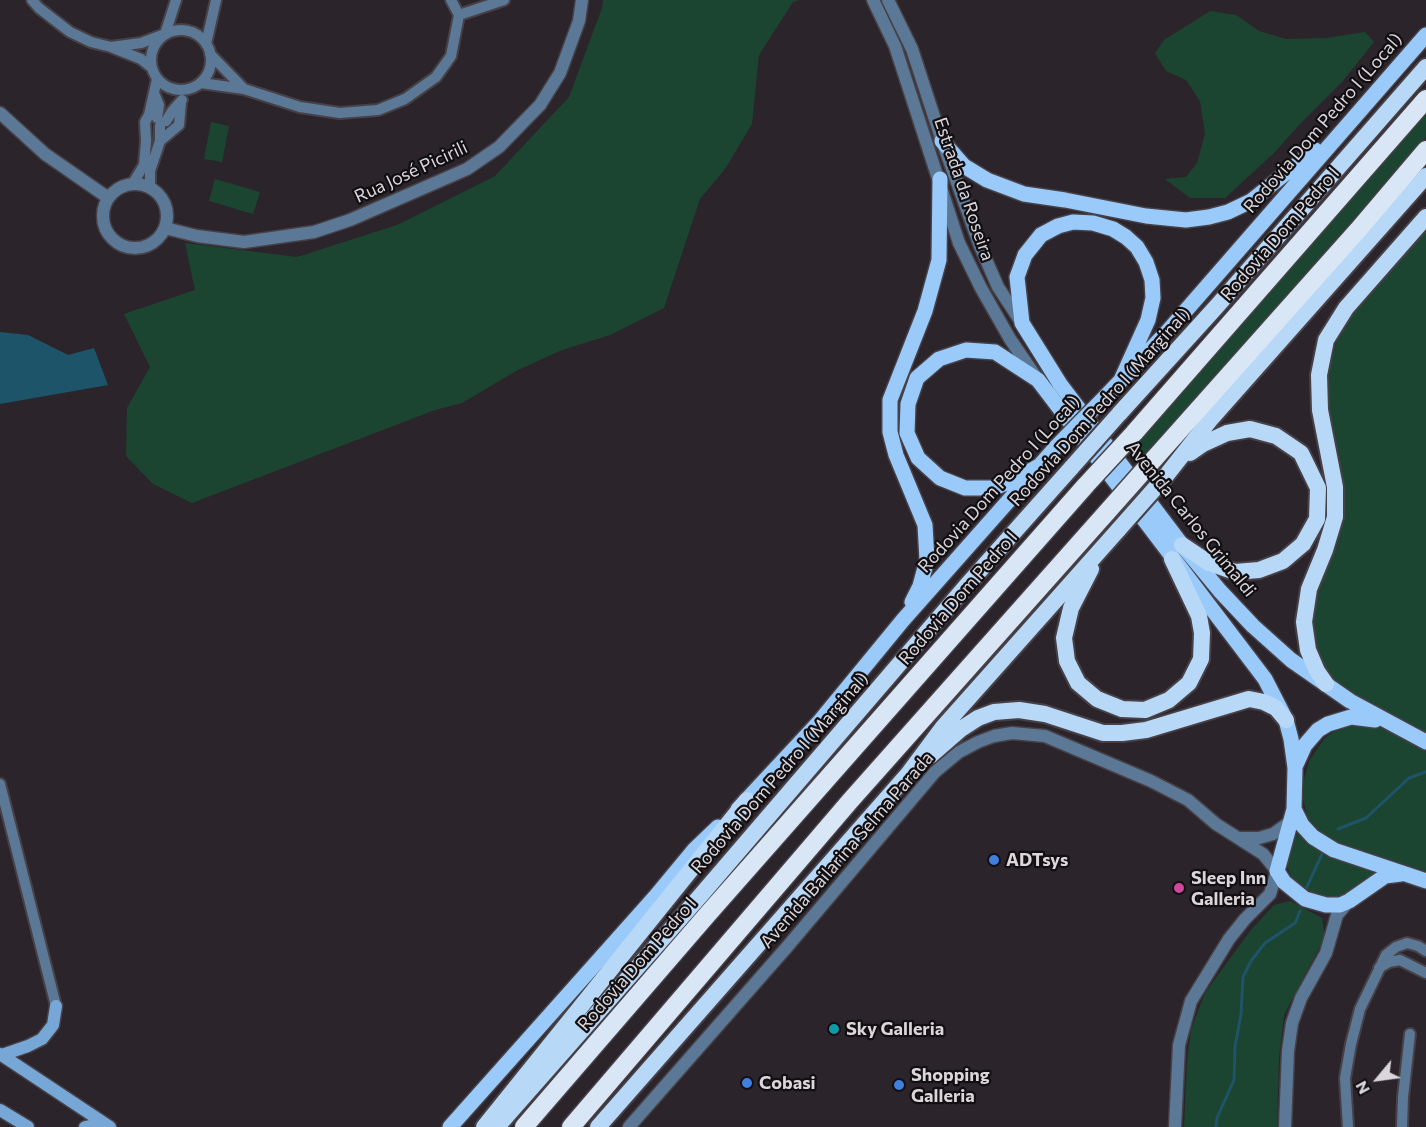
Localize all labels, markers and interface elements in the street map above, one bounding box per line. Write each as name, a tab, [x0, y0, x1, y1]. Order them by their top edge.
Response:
street label: Rodovia Dom Pedro I (Local)	[1239, 29, 1407, 217]
street label: Estrada da Roseira	[929, 115, 999, 263]
street label: Rua José Picirili	[351, 136, 471, 208]
street label: Rodovia Dom Pedro I	[1216, 163, 1344, 305]
street label: Rodovia Dom Pedro I (Marginal)	[1005, 303, 1195, 511]
street label: Rodovia Dom Pedro I (Local)	[914, 391, 1084, 577]
street label: Avenida Carlos Grimaldi	[1122, 437, 1260, 601]
street label: Rodovia Dom Pedro I	[894, 527, 1022, 669]
street label: Rodovia Dom Pedro I (Marginal)	[687, 668, 873, 878]
street label: Avenida Bailarina Selma Parada	[756, 747, 938, 953]
place label: ADTsys	[1006, 849, 1068, 871]
marker: ADTsys	[987, 853, 1001, 867]
place label: Sleep Inn Galleria	[1191, 867, 1266, 910]
marker: Sleep Inn Galleria	[1172, 881, 1186, 895]
street label: Rodovia Dom Pedro I	[573, 893, 701, 1035]
place label: Sky Galleria	[846, 1018, 944, 1040]
marker: Sky Galleria	[827, 1022, 841, 1036]
north arrow	[1348, 1049, 1408, 1109]
place label: Shopping Galleria	[911, 1064, 990, 1106]
place label: Cobasi	[759, 1072, 816, 1094]
marker: Cobasi	[740, 1076, 754, 1090]
marker: Shopping Galleria	[892, 1078, 906, 1092]
text: N	[1351, 1078, 1373, 1098]

